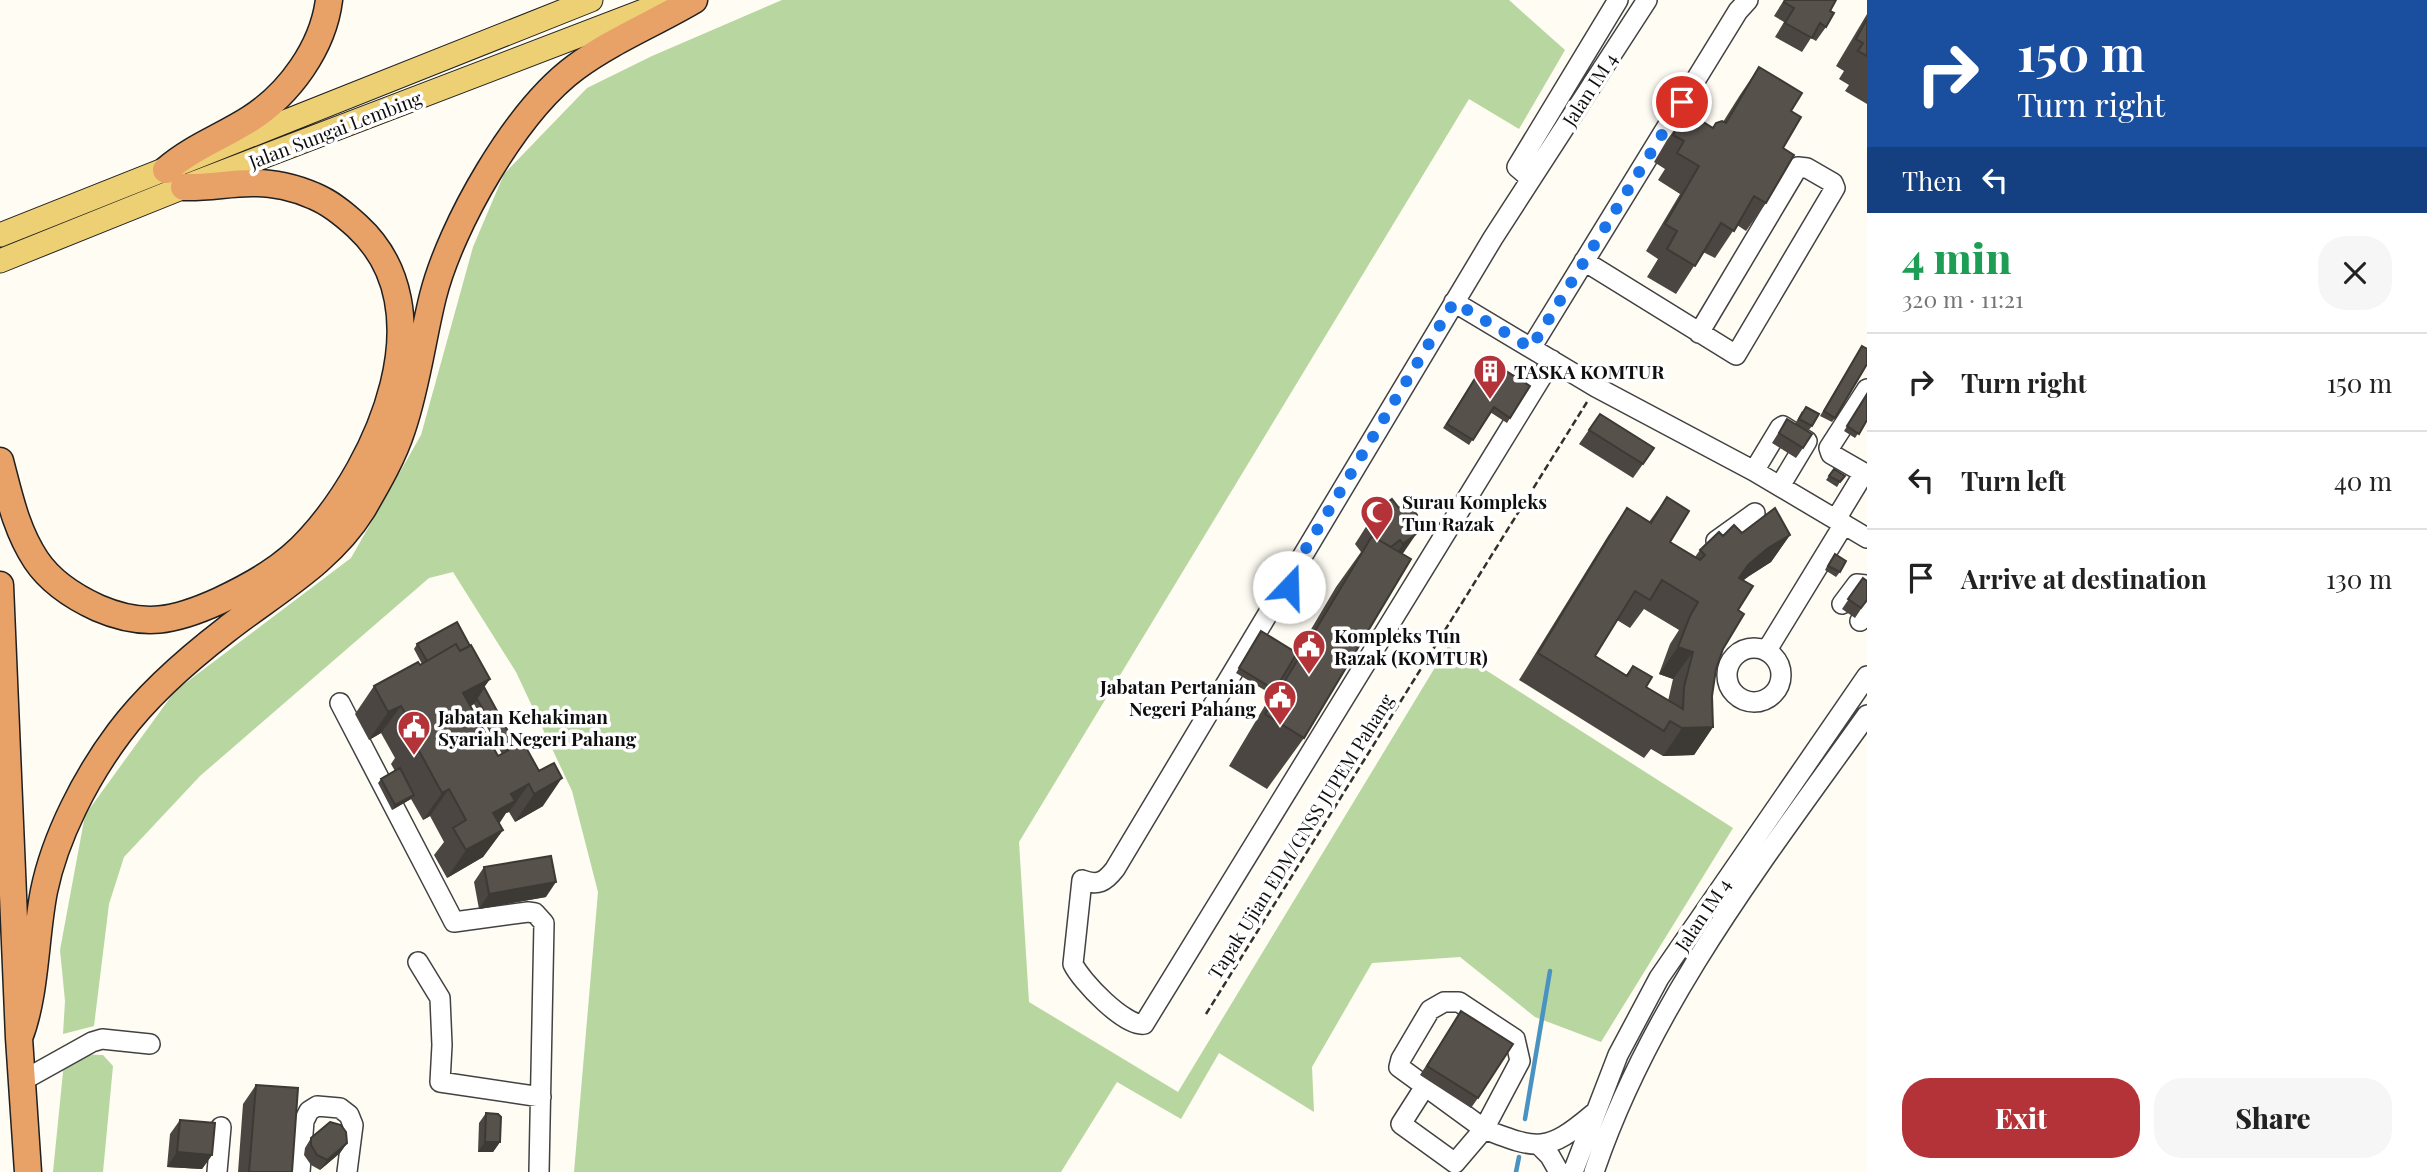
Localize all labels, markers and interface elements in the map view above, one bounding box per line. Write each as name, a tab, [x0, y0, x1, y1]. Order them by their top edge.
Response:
text: 150 m	[2017, 19, 2145, 84]
icon: right	[1902, 28, 1993, 119]
street label: Jalan IM 4	[1555, 47, 1622, 132]
pin	[1652, 72, 1712, 132]
text: Turn right	[2017, 82, 2165, 125]
icon: arrive	[1663, 83, 1701, 121]
street label: Jalan Sungai Lembing	[244, 84, 425, 174]
icon: left	[1976, 161, 2014, 199]
text: Then	[1902, 163, 1962, 198]
text: 4 min	[1902, 229, 2011, 285]
button: close	[2318, 236, 2392, 310]
text: 320 m · 11:21	[1902, 283, 2024, 314]
building icon: TASKA KOMTUR	[1471, 352, 1509, 401]
place label: TASKA KOMTUR	[1514, 358, 1665, 384]
icon: right	[1902, 363, 1940, 401]
text: Turn right	[1961, 365, 2087, 400]
text: 150 m	[2327, 365, 2392, 400]
icon: left	[1902, 461, 1940, 499]
text: Turn left	[1961, 463, 2066, 498]
text: 40 m	[2334, 463, 2392, 498]
place label: Surau Kompleks Tun Razak	[1402, 488, 1547, 536]
mosque icon: Surau Kompleks Tun Razak	[1358, 493, 1396, 542]
position arrow	[1252, 550, 1326, 624]
icon: arrive	[1902, 559, 1940, 597]
text: Arrive at destination	[1961, 561, 2207, 596]
text: 130 m	[2326, 561, 2392, 596]
place label: Kompleks Tun Razak (KOMTUR)	[1334, 622, 1488, 670]
public building icon: Kompleks Tun Razak (KOMTUR)	[1290, 627, 1328, 676]
place label: Jabatan Pertanian Negeri Pahang	[1099, 673, 1256, 721]
public building icon: Jabatan Pertanian Negeri Pahang	[1261, 678, 1299, 727]
street label: Tapak Ujian EDM/GNSS JUPEM Pahang	[1201, 688, 1399, 984]
place label: Jabatan Kehakiman Syariah Negeri Pahang	[437, 703, 637, 751]
public building icon: Jabatan Kehakiman Syariah Negeri Pahang	[395, 708, 433, 757]
street label: Jalan IM 4	[1667, 872, 1736, 956]
button: Exit	[1902, 1078, 2140, 1158]
button: Share	[2154, 1078, 2392, 1158]

